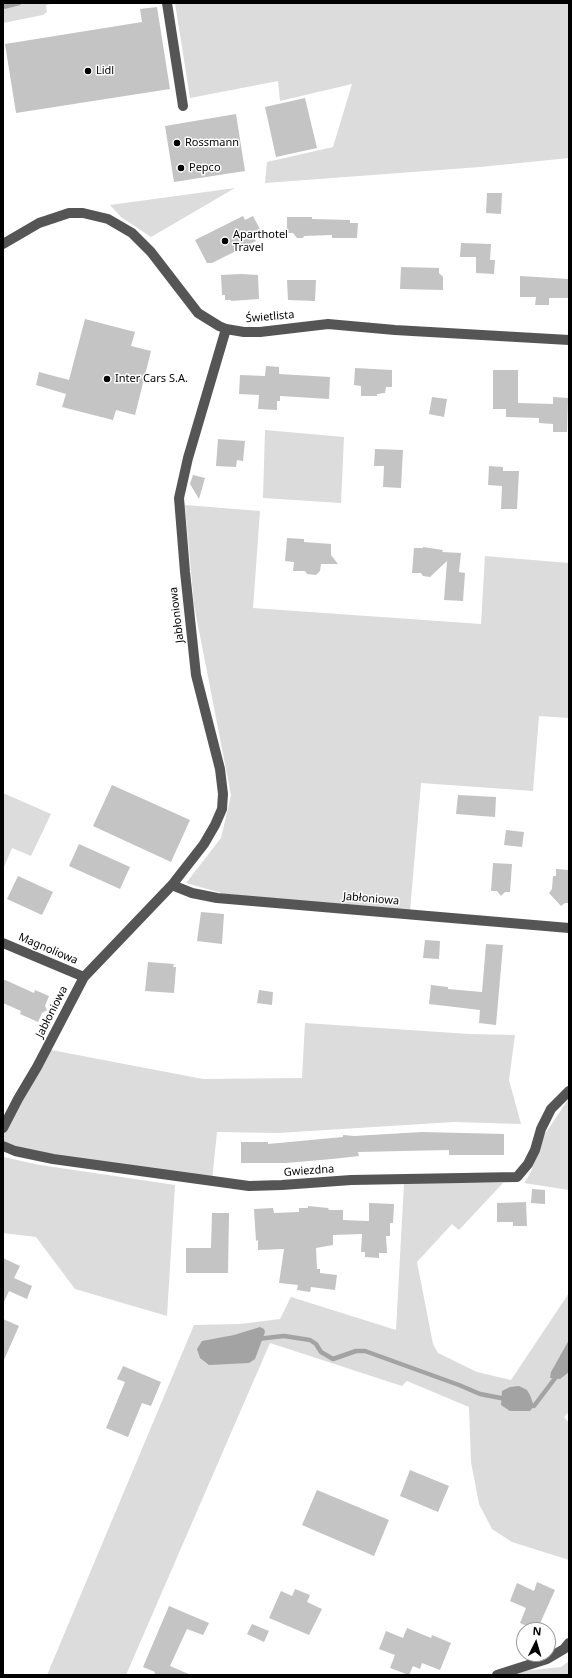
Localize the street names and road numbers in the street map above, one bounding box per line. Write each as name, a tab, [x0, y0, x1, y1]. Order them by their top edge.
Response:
street label: Świetlista	[245, 308, 295, 326]
street label: Jabłoniowa	[167, 586, 187, 644]
street label: Jabłoniowa	[342, 890, 400, 908]
street label: Magnoliowa	[16, 931, 80, 967]
street label: Jabłoniowa	[33, 984, 71, 1040]
street label: Gwiezdna	[283, 1163, 335, 1179]

